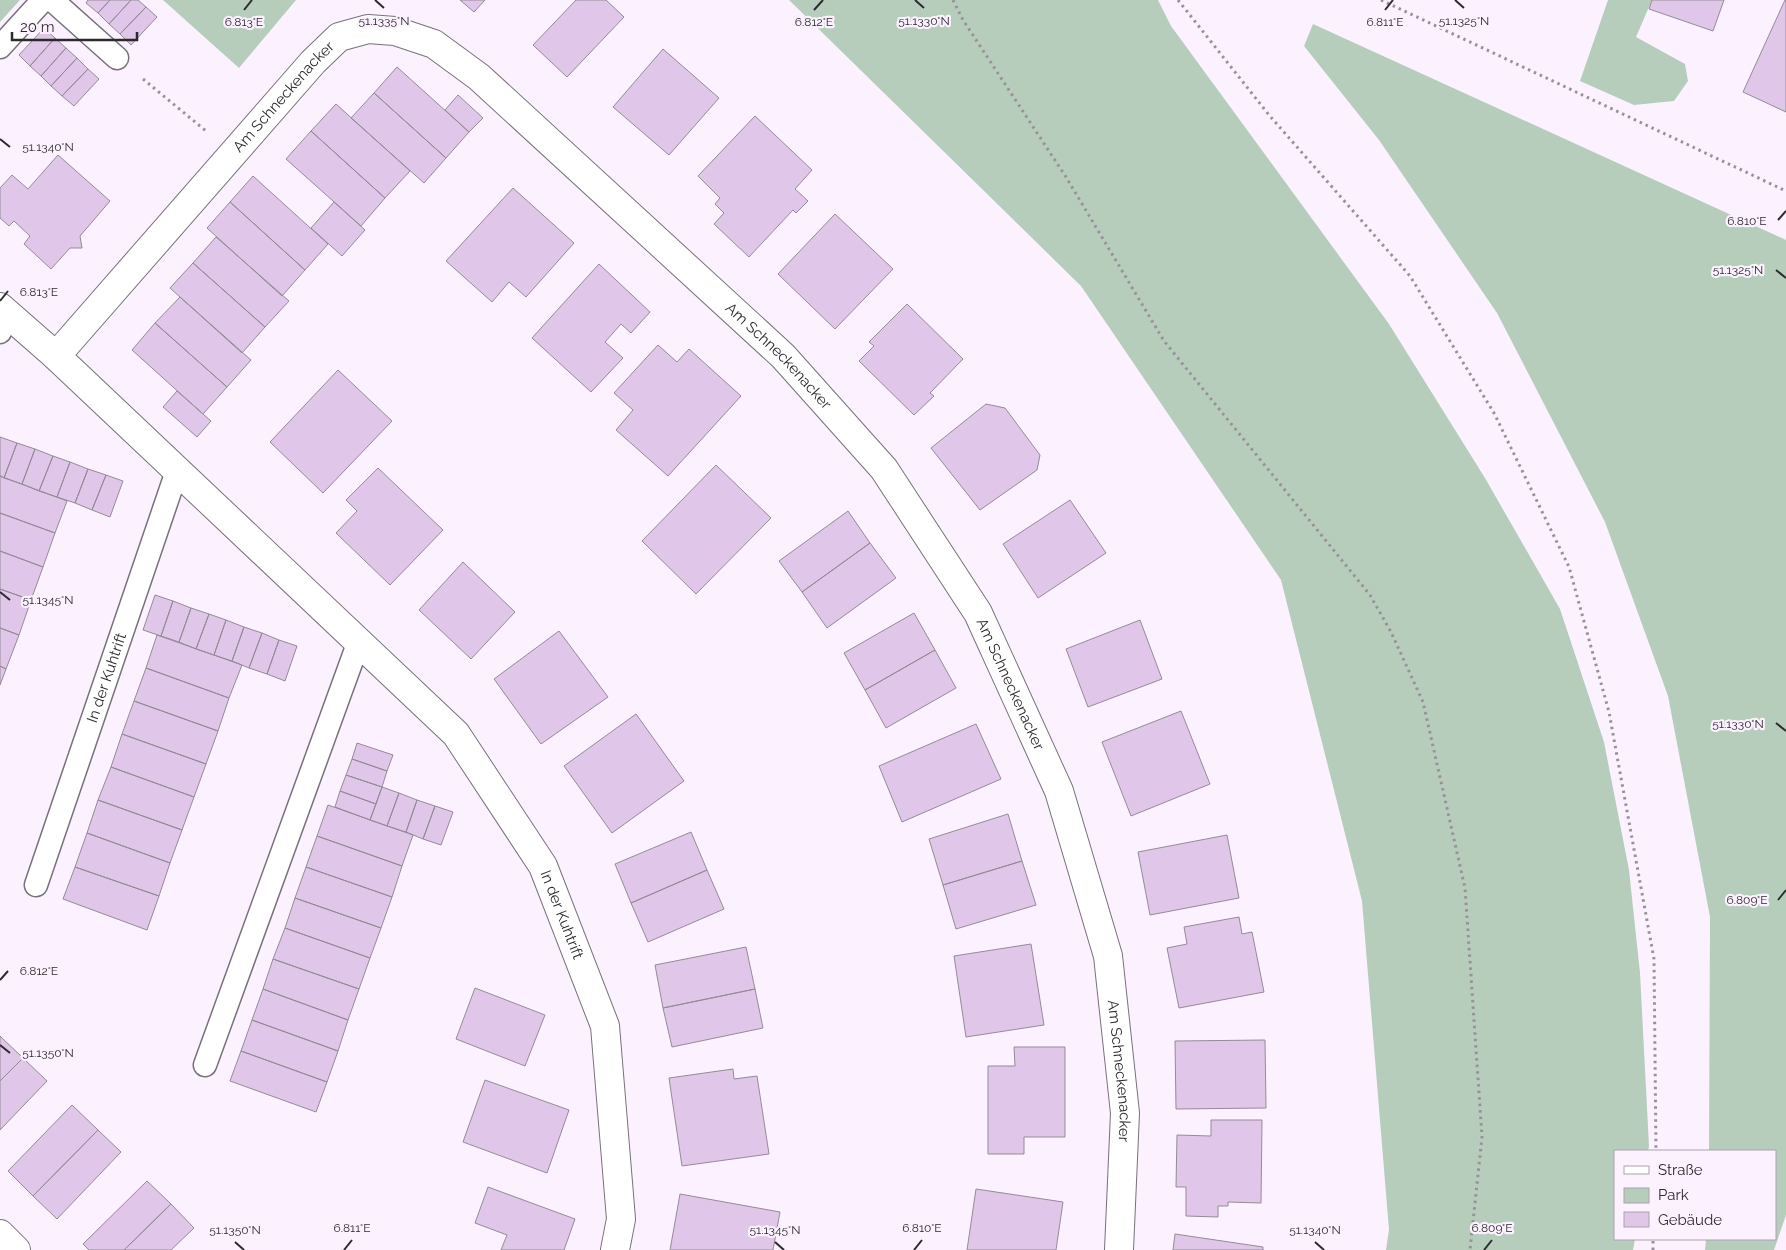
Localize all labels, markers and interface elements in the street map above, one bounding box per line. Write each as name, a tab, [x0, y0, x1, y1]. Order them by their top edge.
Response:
scale bar	[12, 10, 138, 42]
text: 51.1335°N	[359, 14, 409, 28]
text: 51.1330°N	[898, 14, 950, 28]
text: 51.1325°N	[1439, 14, 1489, 28]
text: 6.813°E	[225, 15, 263, 29]
text: 6.812°E	[795, 15, 833, 29]
text: 6.811°E	[1366, 15, 1404, 29]
text: 20 m	[20, 18, 55, 36]
street label: Am Schneckenacker	[229, 37, 338, 156]
text: 51.1340°N	[22, 140, 74, 154]
text: 6.810°E	[1727, 214, 1767, 228]
text: 51.1325°N	[1713, 263, 1763, 277]
text: 6.813°E	[20, 285, 58, 299]
street label: Am Schneckenacker	[722, 299, 836, 413]
text: 51.1345°N	[22, 593, 74, 607]
street label: Am Schneckenacker	[973, 615, 1048, 754]
street label: In der Kuhtrift	[83, 630, 130, 725]
text: 51.1330°N	[1712, 717, 1764, 731]
street label: In der Kuhtrift	[537, 868, 587, 962]
text: 6.809°E	[1726, 893, 1768, 907]
text: 6.812°E	[20, 964, 58, 978]
street label: Am Schneckenacker	[1104, 999, 1134, 1143]
text: 51.1350°N	[22, 1046, 74, 1060]
legend	[1614, 1150, 1776, 1240]
text: Straße	[1658, 1161, 1703, 1179]
text: Park	[1658, 1186, 1689, 1204]
text: Gebäude	[1658, 1211, 1722, 1229]
text: 6.811°E	[333, 1221, 371, 1235]
text: 6.810°E	[902, 1221, 942, 1235]
text: 6.809°E	[1471, 1221, 1513, 1235]
text: 51.1350°N	[209, 1223, 261, 1237]
text: 51.1345°N	[749, 1223, 801, 1237]
text: 51.1340°N	[1289, 1223, 1341, 1237]

